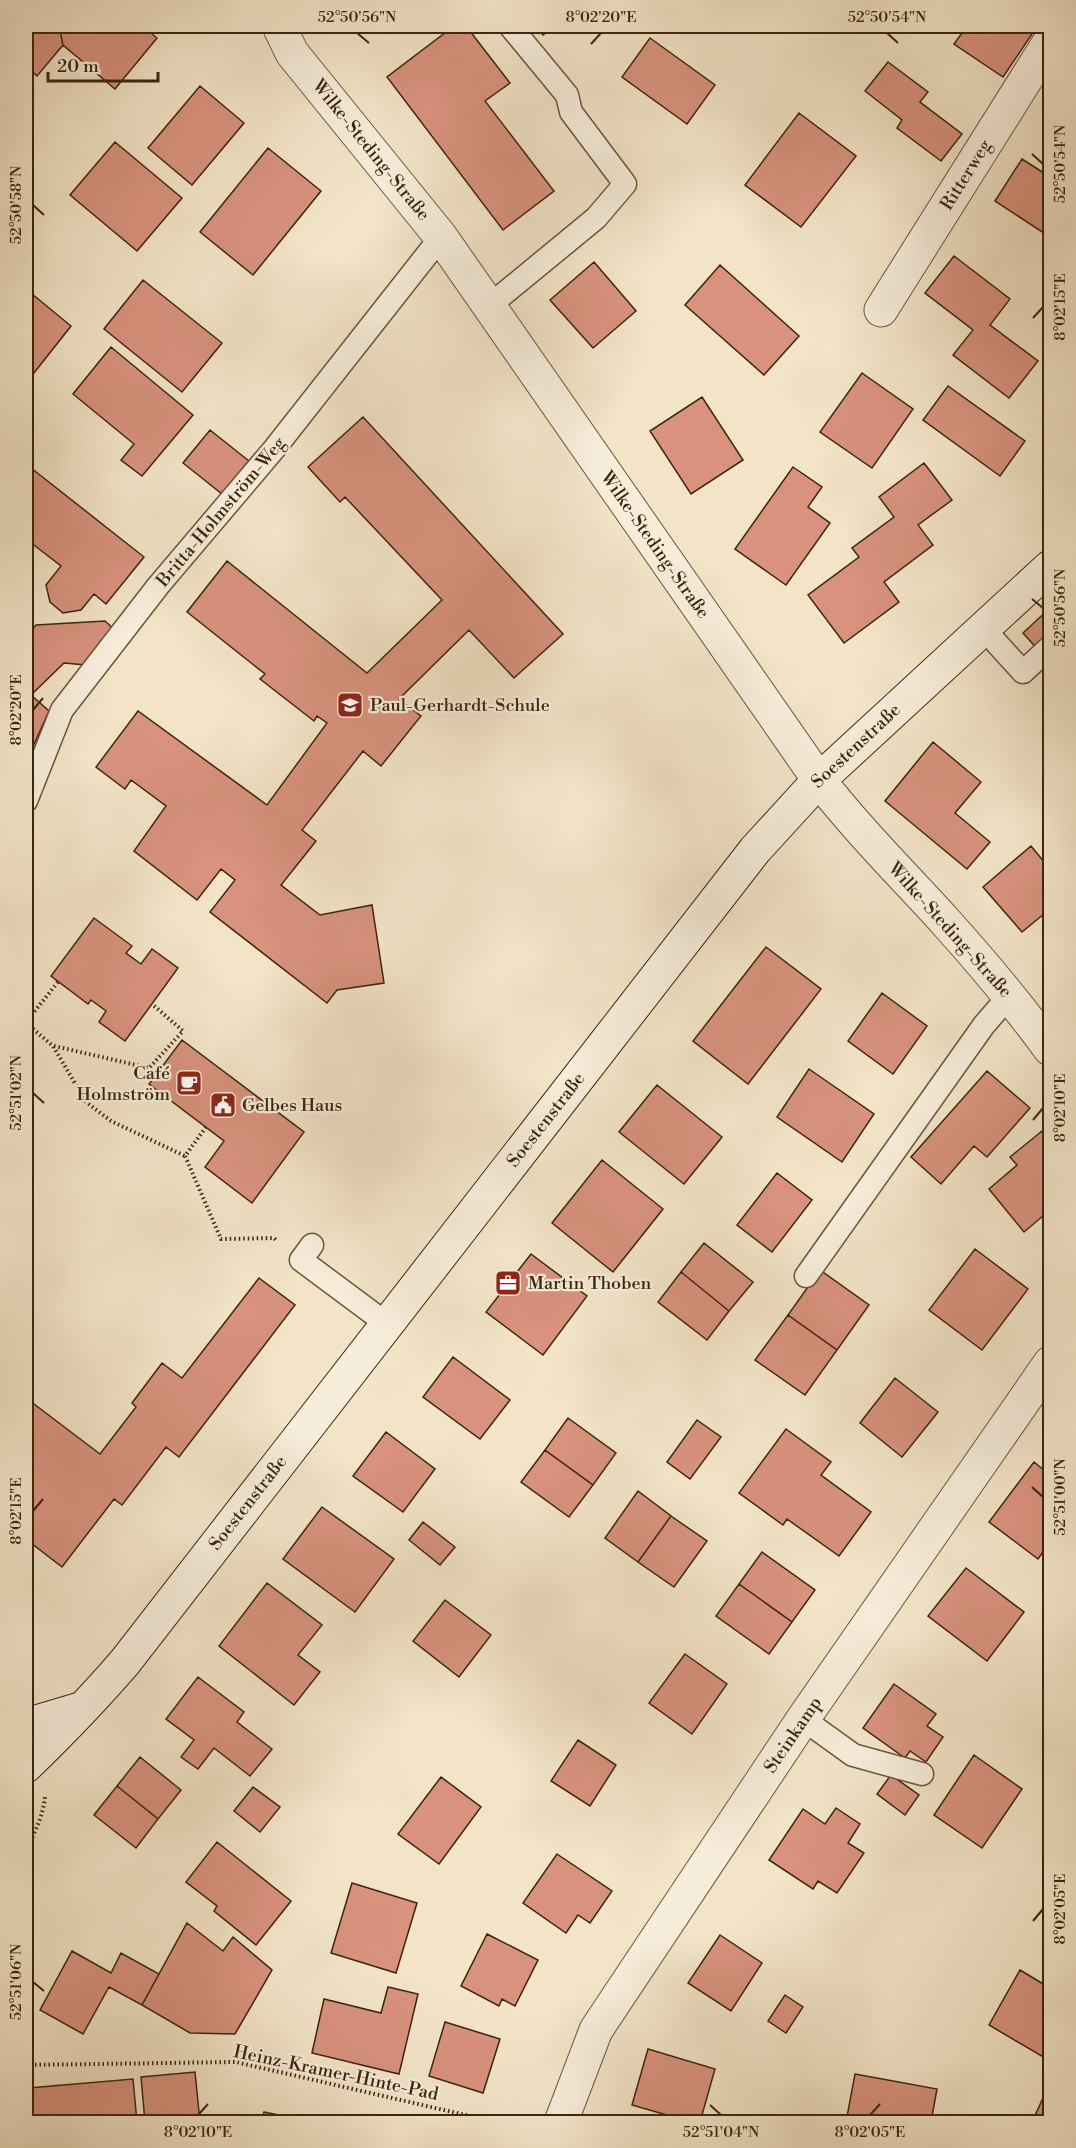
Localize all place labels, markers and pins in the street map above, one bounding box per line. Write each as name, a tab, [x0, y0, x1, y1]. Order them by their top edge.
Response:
school or university icon: Paul-Gerhardt-Schule	[335, 690, 365, 720]
place label: Paul-Gerhardt-Schule	[370, 694, 550, 717]
place label: Café Holmström	[77, 1062, 170, 1106]
cafe icon: Café Holmström	[174, 1068, 204, 1098]
public building icon: Gelbes Haus	[208, 1090, 238, 1120]
place label: Gelbes Haus	[242, 1094, 342, 1117]
office icon: Martin Thoben	[493, 1268, 523, 1298]
place label: Martin Thoben	[528, 1272, 652, 1295]

